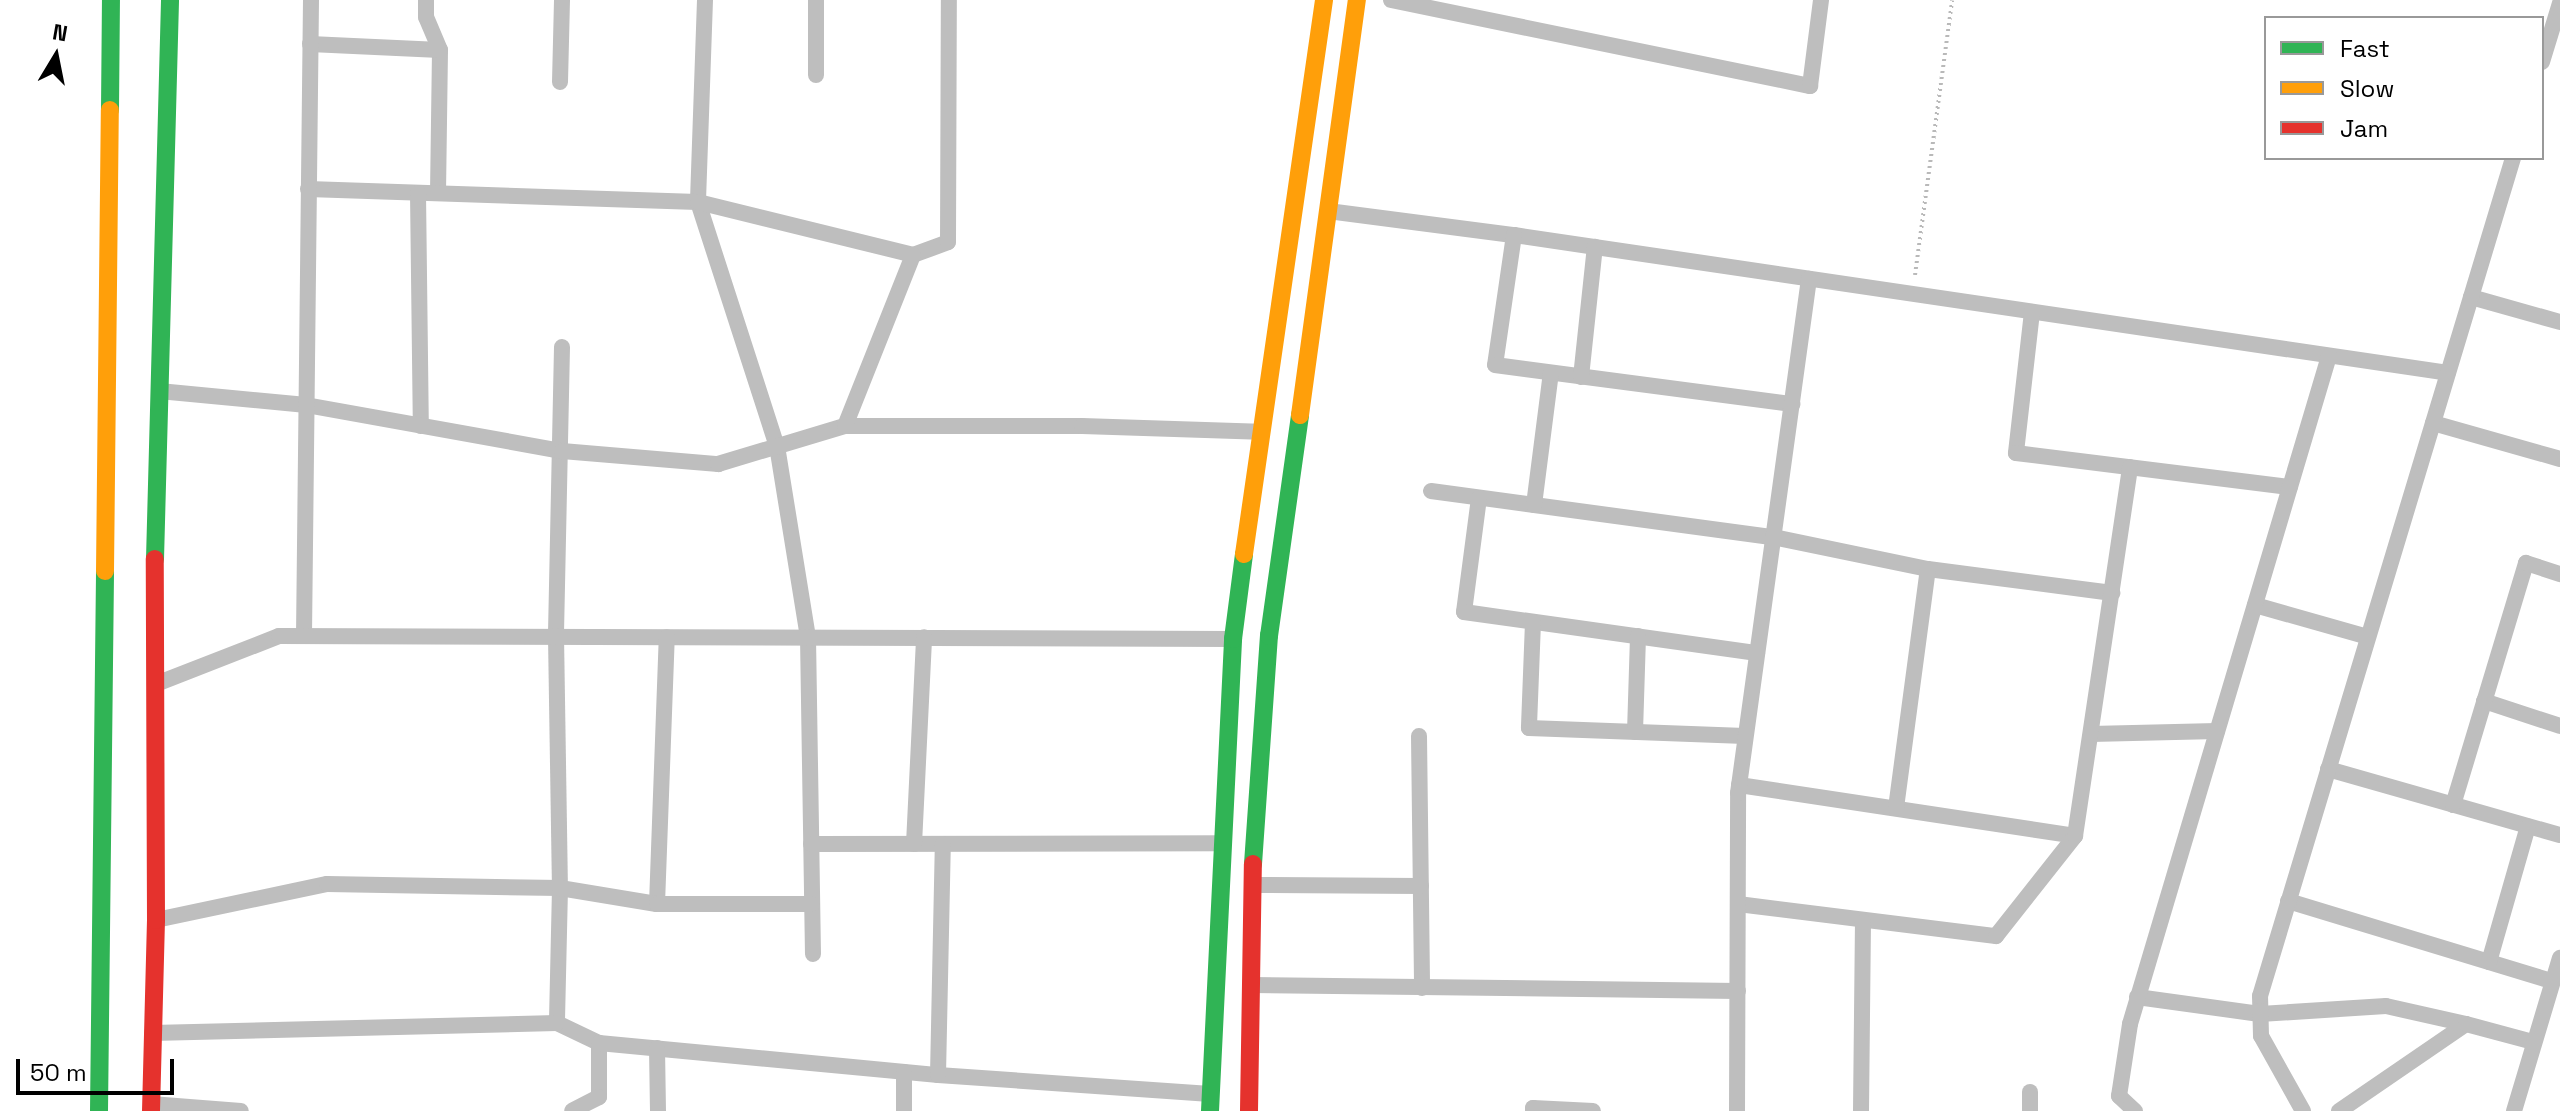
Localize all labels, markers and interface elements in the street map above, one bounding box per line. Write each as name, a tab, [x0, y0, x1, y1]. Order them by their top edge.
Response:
north arrow	[16, 16, 96, 96]
legend	[2264, 16, 2544, 160]
text: N	[50, 17, 70, 47]
text: Fast	[2340, 33, 2390, 64]
text: Slow	[2340, 73, 2394, 104]
text: Jam	[2340, 113, 2388, 144]
scale bar	[20, 1043, 178, 1093]
text: 50 m	[30, 1057, 87, 1088]

